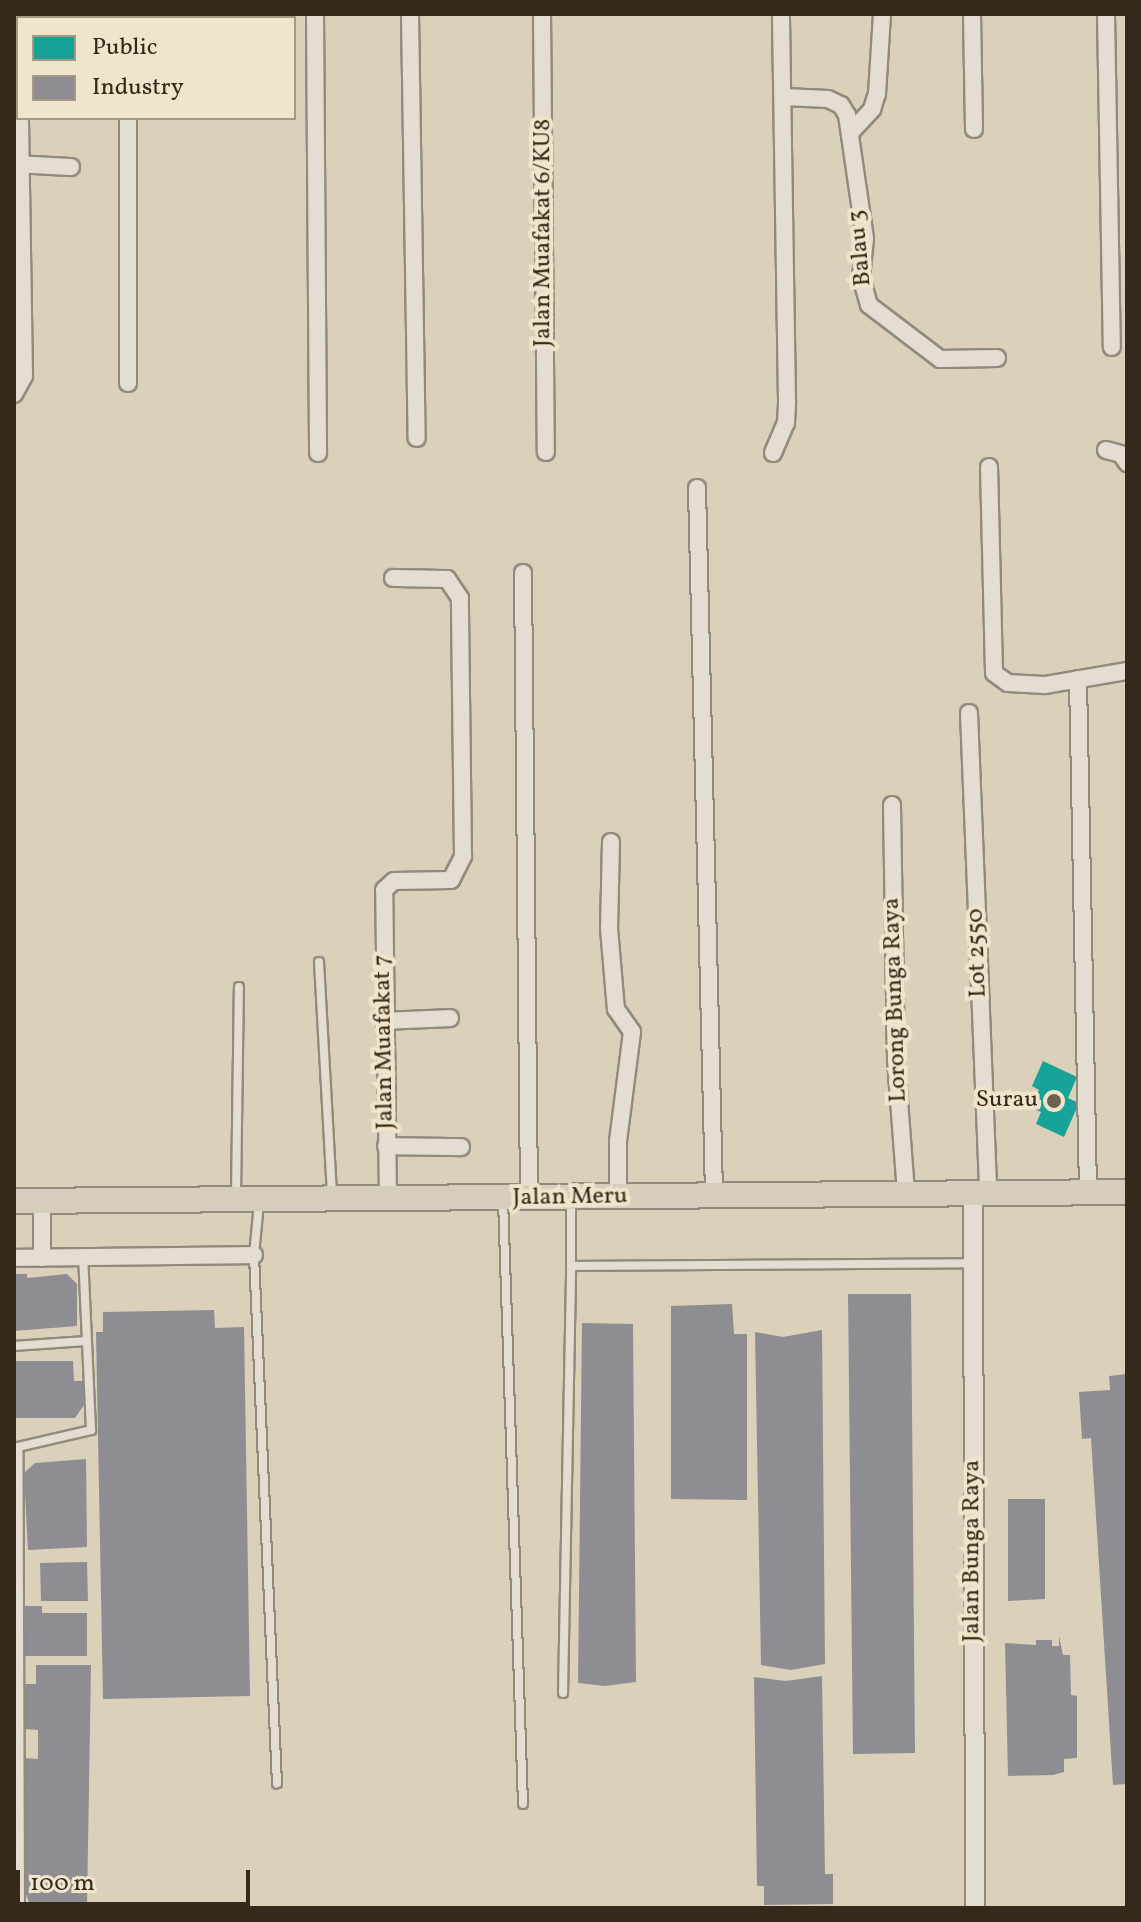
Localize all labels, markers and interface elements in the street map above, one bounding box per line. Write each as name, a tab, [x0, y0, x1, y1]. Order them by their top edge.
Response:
legend	[16, 16, 296, 120]
text: Public	[92, 31, 158, 65]
text: Industry	[92, 71, 184, 105]
street label: Jalan Muafakat 6/KU8	[530, 119, 558, 347]
street label: Balau 3	[843, 209, 879, 287]
street label: Lorong Bunga Raya	[878, 897, 914, 1103]
street label: Lot 2550	[962, 908, 994, 998]
street label: Jalan Muafakat 7	[369, 954, 401, 1130]
place label: Surau	[976, 1087, 1038, 1115]
marker: Surau	[1045, 1092, 1063, 1110]
street label: Jalan Meru	[512, 1183, 628, 1213]
street label: Jalan Bunga Raya	[959, 1460, 987, 1642]
scale bar	[20, 1854, 254, 1904]
text: 100 m	[30, 1867, 95, 1901]

